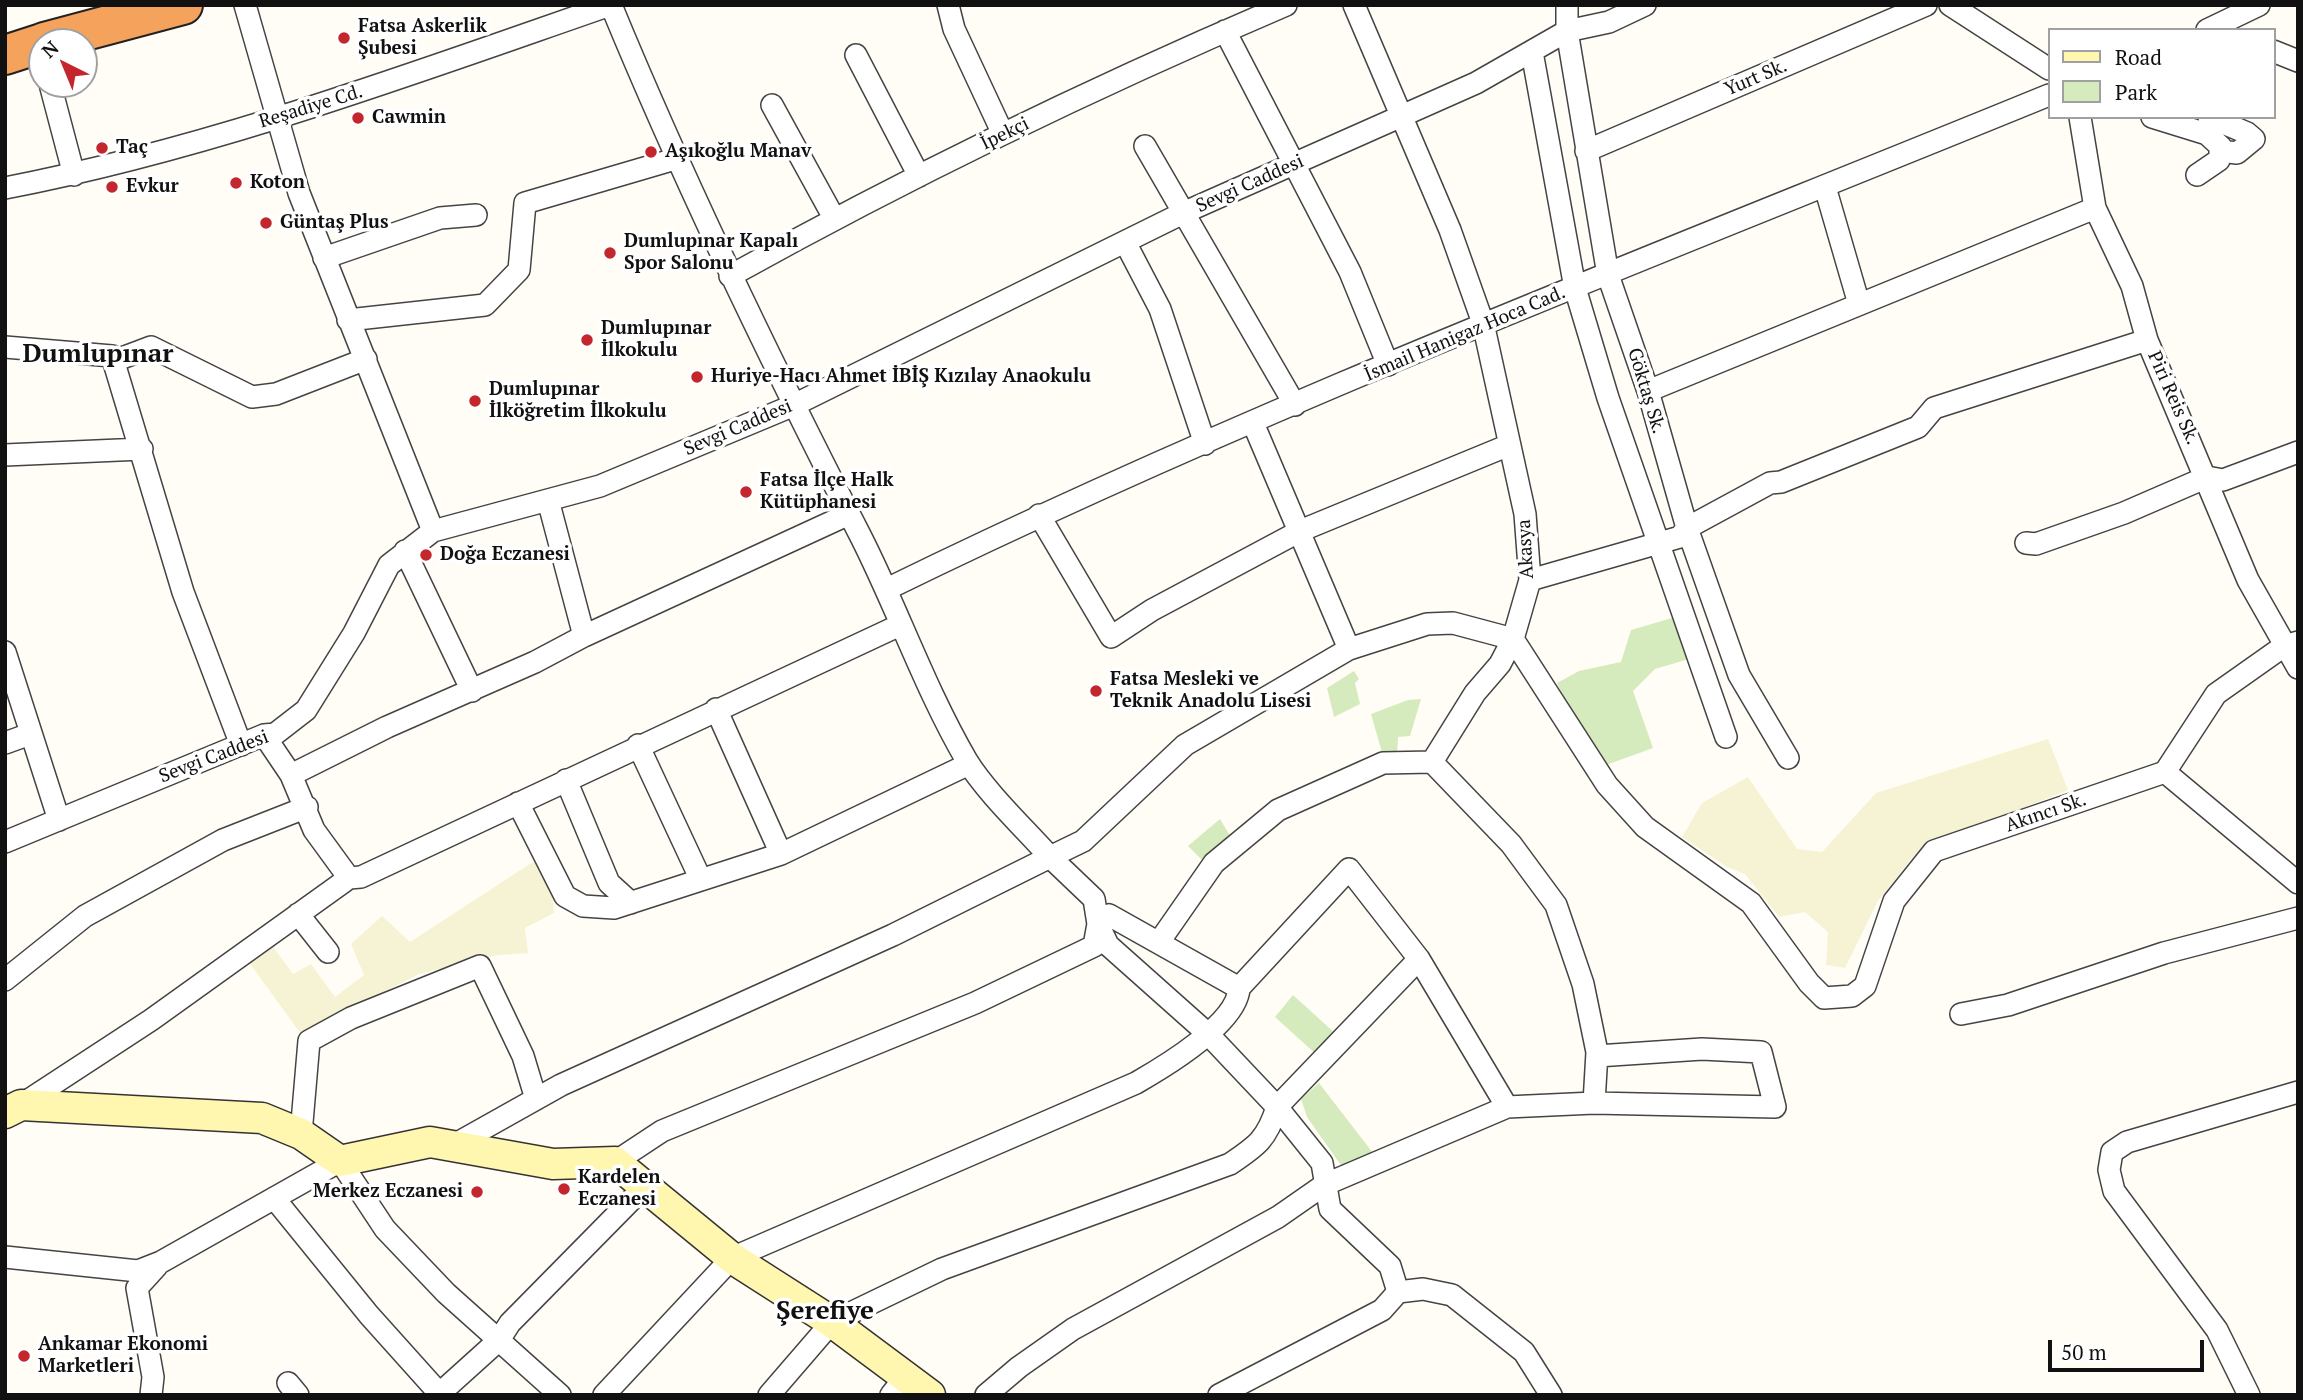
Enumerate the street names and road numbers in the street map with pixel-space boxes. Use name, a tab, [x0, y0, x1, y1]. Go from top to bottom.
street label: Yurt Sk.	[1721, 55, 1791, 101]
street label: Reşadiye Cd.	[256, 80, 366, 134]
street label: İpekçi	[977, 113, 1033, 155]
street label: Sevgi Caddesi	[1193, 150, 1307, 218]
street label: İsmail Hanigaz Hoca Cad.	[1361, 281, 1569, 387]
street label: Göktaş Sk.	[1622, 345, 1670, 437]
street label: Piri Reis Sk.	[2142, 348, 2204, 448]
street label: Sevgi Caddesi	[680, 395, 796, 461]
street label: Akasya	[1513, 519, 1539, 579]
street label: Sevgi Caddesi	[156, 726, 272, 788]
street label: Akıncı Sk.	[2002, 789, 2090, 837]

